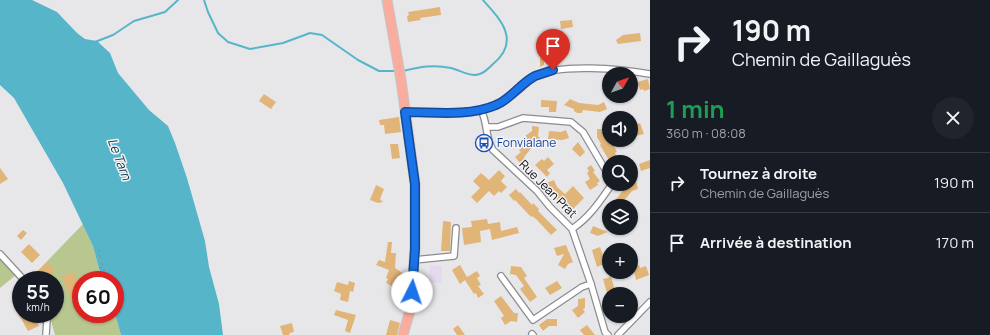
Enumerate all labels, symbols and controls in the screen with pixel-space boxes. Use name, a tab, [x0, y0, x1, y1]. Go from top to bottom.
text: 190 m	[732, 11, 811, 49]
icon: right	[666, 16, 718, 68]
pin	[536, 29, 570, 70]
icon: arrive	[542, 35, 564, 57]
text: Chemin de Gaillaguès	[732, 47, 911, 71]
north arrow	[602, 67, 638, 103]
map controls	[602, 67, 638, 323]
text: 1 min	[666, 92, 725, 125]
button: close	[932, 97, 974, 139]
button: sound	[602, 111, 638, 147]
text: 360 m · 08:08	[666, 124, 746, 142]
bus stop icon: Fonvialane	[474, 133, 494, 153]
place label: Fonvialane	[497, 134, 556, 151]
water label: Le Tarn	[104, 136, 137, 184]
button: search	[602, 155, 638, 191]
street label: Rue Jean Prat	[516, 156, 581, 222]
text: Tournez à droite	[700, 163, 817, 184]
icon: right	[666, 172, 688, 194]
text: 190 m	[934, 172, 974, 193]
text: Chemin de Gaillaguès	[700, 184, 829, 202]
button: layers	[602, 199, 638, 235]
icon: arrive	[666, 232, 688, 254]
text: Arrivée à destination	[700, 232, 852, 253]
text: 170 m	[936, 232, 974, 253]
button: +	[602, 243, 638, 279]
speed limit sign: 60	[72, 271, 124, 323]
position arrow	[391, 271, 433, 313]
text: 55	[26, 278, 50, 305]
button: −	[602, 287, 638, 323]
text: km/h	[26, 300, 50, 314]

